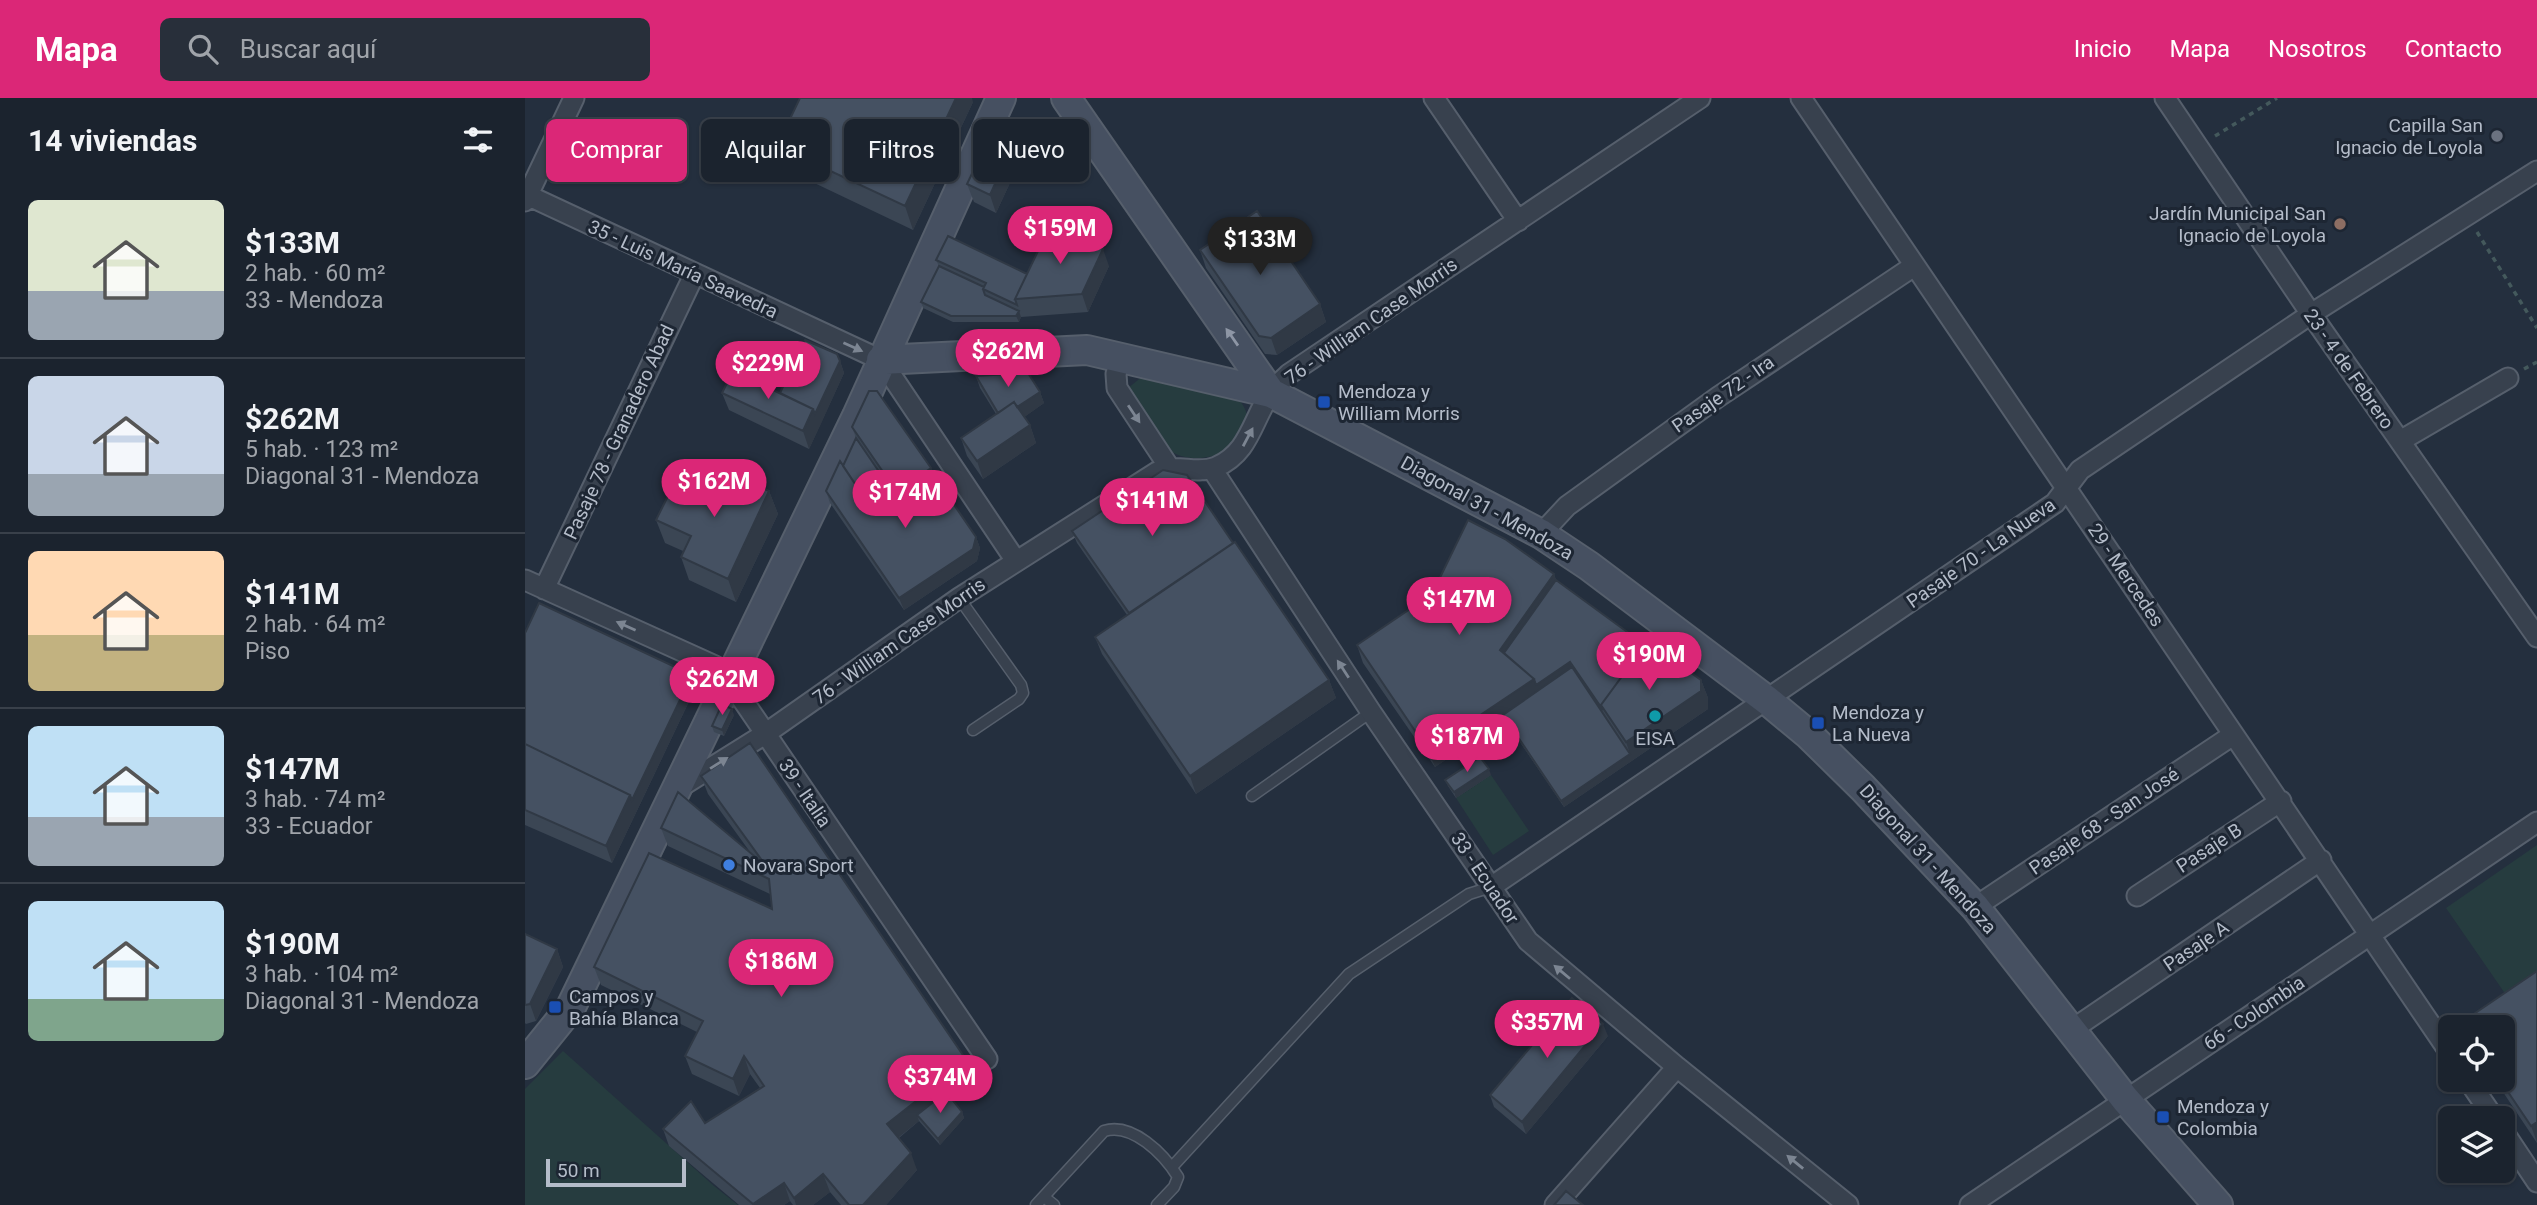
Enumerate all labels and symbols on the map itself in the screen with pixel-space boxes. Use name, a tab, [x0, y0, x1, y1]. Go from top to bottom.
place label: Capilla San Ignacio de Loyola	[2335, 114, 2483, 159]
marker: Capilla San Ignacio de Loyola	[2489, 128, 2505, 144]
place label: Jardín Municipal San Ignacio de Loyola	[2149, 202, 2326, 247]
pin: $159M	[1011, 206, 1109, 266]
street label: 35 - Luis María Saavedra	[584, 215, 782, 323]
marker: Jardín Municipal San Ignacio de Loyola	[2332, 216, 2348, 232]
pin: $133M	[1211, 218, 1309, 277]
street label: 76 - William Case Morris	[1280, 253, 1462, 389]
street label: 23 - 4 de Febrero	[2299, 304, 2399, 434]
street label: Pasaje 78 - Granadero Abad	[559, 321, 679, 543]
one-way arrow	[1225, 328, 1239, 346]
pin: $262M	[959, 330, 1057, 389]
one-way arrow	[843, 341, 863, 353]
pin: $229M	[719, 342, 817, 401]
street label: Pasaje 72 - Ira	[1668, 350, 1778, 438]
place label: Mendoza y William Morris	[1338, 380, 1460, 425]
marker: Mendoza y William Morris	[1316, 394, 1332, 410]
one-way arrow	[1127, 405, 1141, 423]
one-way arrow	[1242, 427, 1254, 447]
street label: Diagonal 31 - Mendoza	[1397, 451, 1577, 565]
pin: $162M	[665, 460, 763, 519]
pin: $174M	[856, 470, 954, 530]
pin: $141M	[1103, 478, 1201, 538]
street label: Pasaje 70 - La Nueva	[1902, 493, 2060, 613]
street label: 29 - Mercedes	[2083, 519, 2169, 631]
street label: 76 - William Case Morris	[808, 573, 990, 709]
pin: $147M	[1410, 578, 1508, 637]
one-way arrow	[615, 620, 636, 631]
pin: $190M	[1600, 632, 1698, 692]
pin: $262M	[673, 658, 771, 717]
one-way arrow	[1337, 659, 1350, 679]
place label: Mendoza y La Nueva	[1832, 701, 1924, 746]
marker: EISA	[1647, 708, 1663, 724]
pin: $187M	[1418, 714, 1516, 774]
marker: Mendoza y La Nueva	[1810, 715, 1826, 731]
place label: EISA	[1635, 727, 1675, 750]
street label: 39 - Italia	[774, 755, 836, 831]
one-way arrow	[710, 756, 729, 769]
street label: Pasaje 68 - San José	[2025, 762, 2183, 880]
street label: Diagonal 31 - Mendoza	[1855, 779, 2001, 939]
street label: Pasaje B	[2172, 818, 2246, 878]
street label: 33 - Ecuador	[1446, 828, 1524, 929]
place label: Novara Sport	[743, 854, 854, 877]
marker: Novara Sport	[721, 857, 737, 873]
street label: Pasaje A	[2159, 915, 2234, 976]
pin: $186M	[732, 940, 830, 999]
one-way arrow	[1553, 965, 1570, 980]
street label: 66 - Colombia	[2199, 971, 2309, 1055]
place label: Campos y Bahía Blanca	[569, 985, 679, 1030]
marker: Campos y Bahía Blanca	[547, 999, 563, 1015]
pin: $357M	[1498, 1000, 1596, 1060]
pin: $374M	[891, 1056, 989, 1115]
place label: Mendoza y Colombia	[2177, 1095, 2269, 1140]
marker: Mendoza y Colombia	[2155, 1109, 2171, 1125]
one-way arrow	[1786, 1155, 1804, 1170]
scale bar	[546, 1156, 686, 1188]

